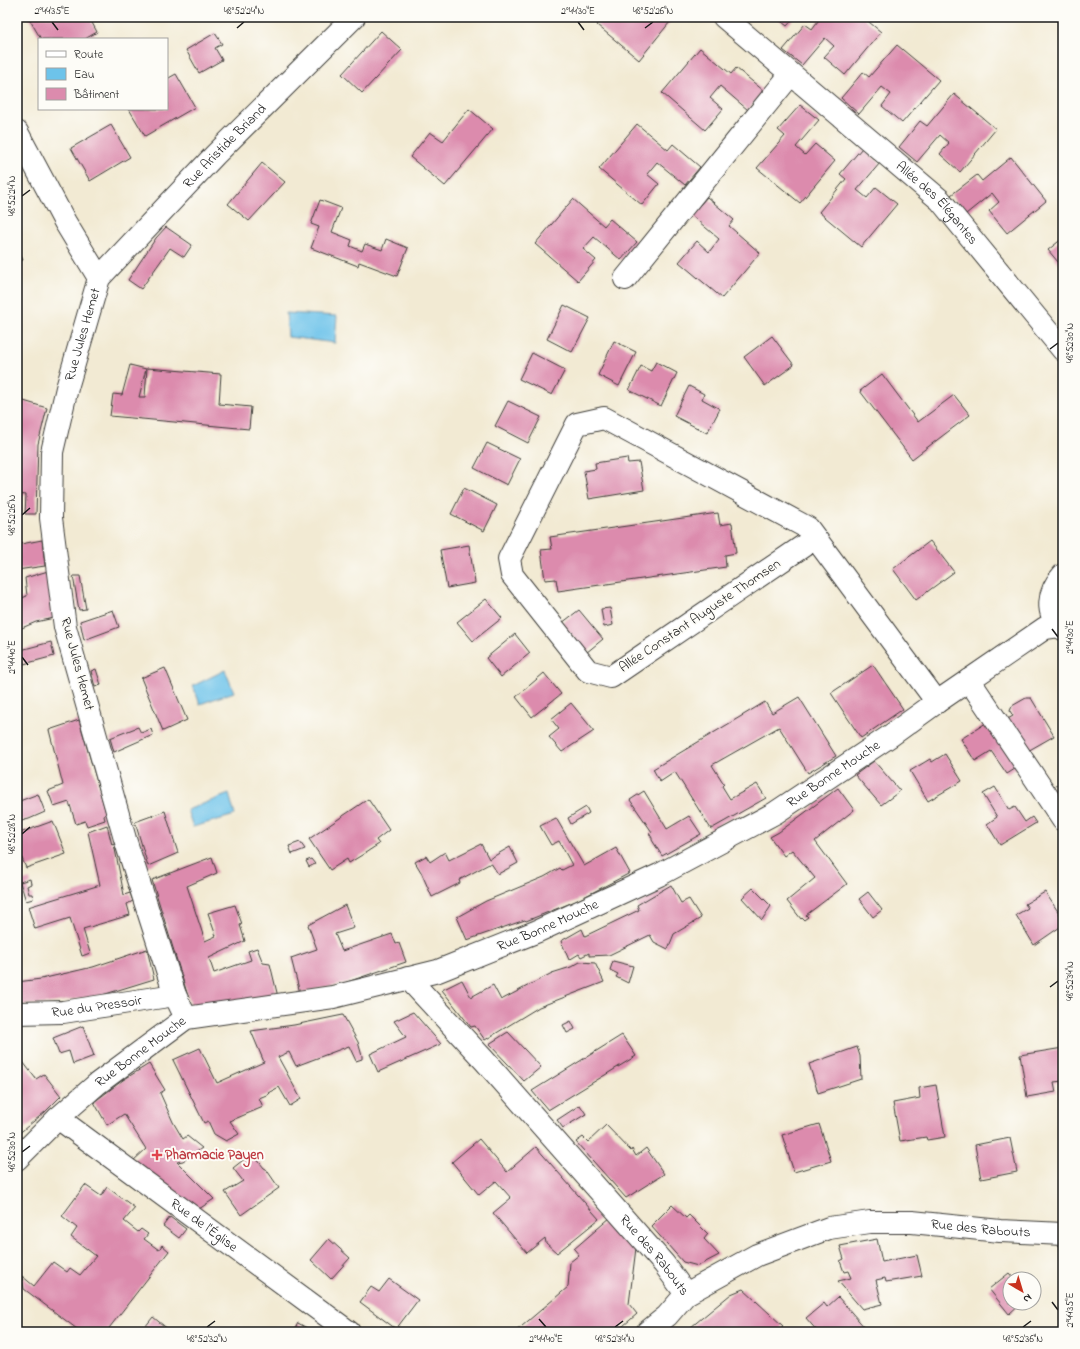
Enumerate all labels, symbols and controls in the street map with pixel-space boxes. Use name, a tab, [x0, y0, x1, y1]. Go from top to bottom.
text: 2°44'35"E	[34, 4, 70, 19]
text: 48°52'24"N	[224, 4, 264, 19]
text: 2°44'30"E	[561, 4, 595, 19]
text: 48°52'26"N	[633, 4, 674, 19]
legend	[38, 38, 168, 110]
text: Route	[74, 46, 104, 64]
text: Eau	[74, 66, 95, 84]
text: Bâtiment	[73, 86, 119, 104]
street label: Rue Aristide Briand	[178, 99, 271, 193]
street label: Allée des Élégantes	[891, 156, 983, 249]
text: 48°52'24"N	[5, 176, 20, 216]
street label: Rue Jules Hemet	[59, 285, 106, 383]
text: 48°52'30"N	[1063, 323, 1078, 363]
text: 48°52'26"N	[5, 494, 20, 535]
street label: Allée Constant Auguste Thomsen	[615, 554, 786, 679]
street label: Rue Jules Hemet	[54, 615, 100, 713]
text: 2°44'30"E	[1063, 620, 1078, 654]
text: 2°44'40"E	[5, 640, 20, 674]
street label: Rue Bonne Mouche	[782, 735, 885, 813]
text: 48°52'28"N	[5, 814, 20, 854]
street label: Rue Bonne Mouche	[494, 894, 602, 957]
text: 48°52'34"N	[1063, 961, 1078, 1001]
street label: Rue du Pressoir	[51, 990, 144, 1023]
street label: Rue Bonne Mouche	[91, 1010, 191, 1092]
text: 48°52'30"N	[5, 1132, 20, 1172]
place label: Pharmacie Payen	[165, 1145, 264, 1168]
marker: Pharmacie Payen	[152, 1150, 162, 1160]
street label: Rue de l'Église	[166, 1193, 243, 1258]
street label: Rue des Rabouts	[614, 1210, 694, 1300]
street label: Rue des Rabouts	[930, 1213, 1031, 1243]
north arrow	[1002, 1271, 1042, 1311]
text: N	[1020, 1289, 1035, 1307]
text: 2°44'35"E	[1063, 1292, 1078, 1328]
text: 48°52'32"N	[187, 1332, 227, 1347]
text: 2°44'40"E	[529, 1332, 563, 1347]
text: 48°52'34"N	[595, 1332, 635, 1347]
text: 48°52'36"N	[1003, 1332, 1043, 1347]

